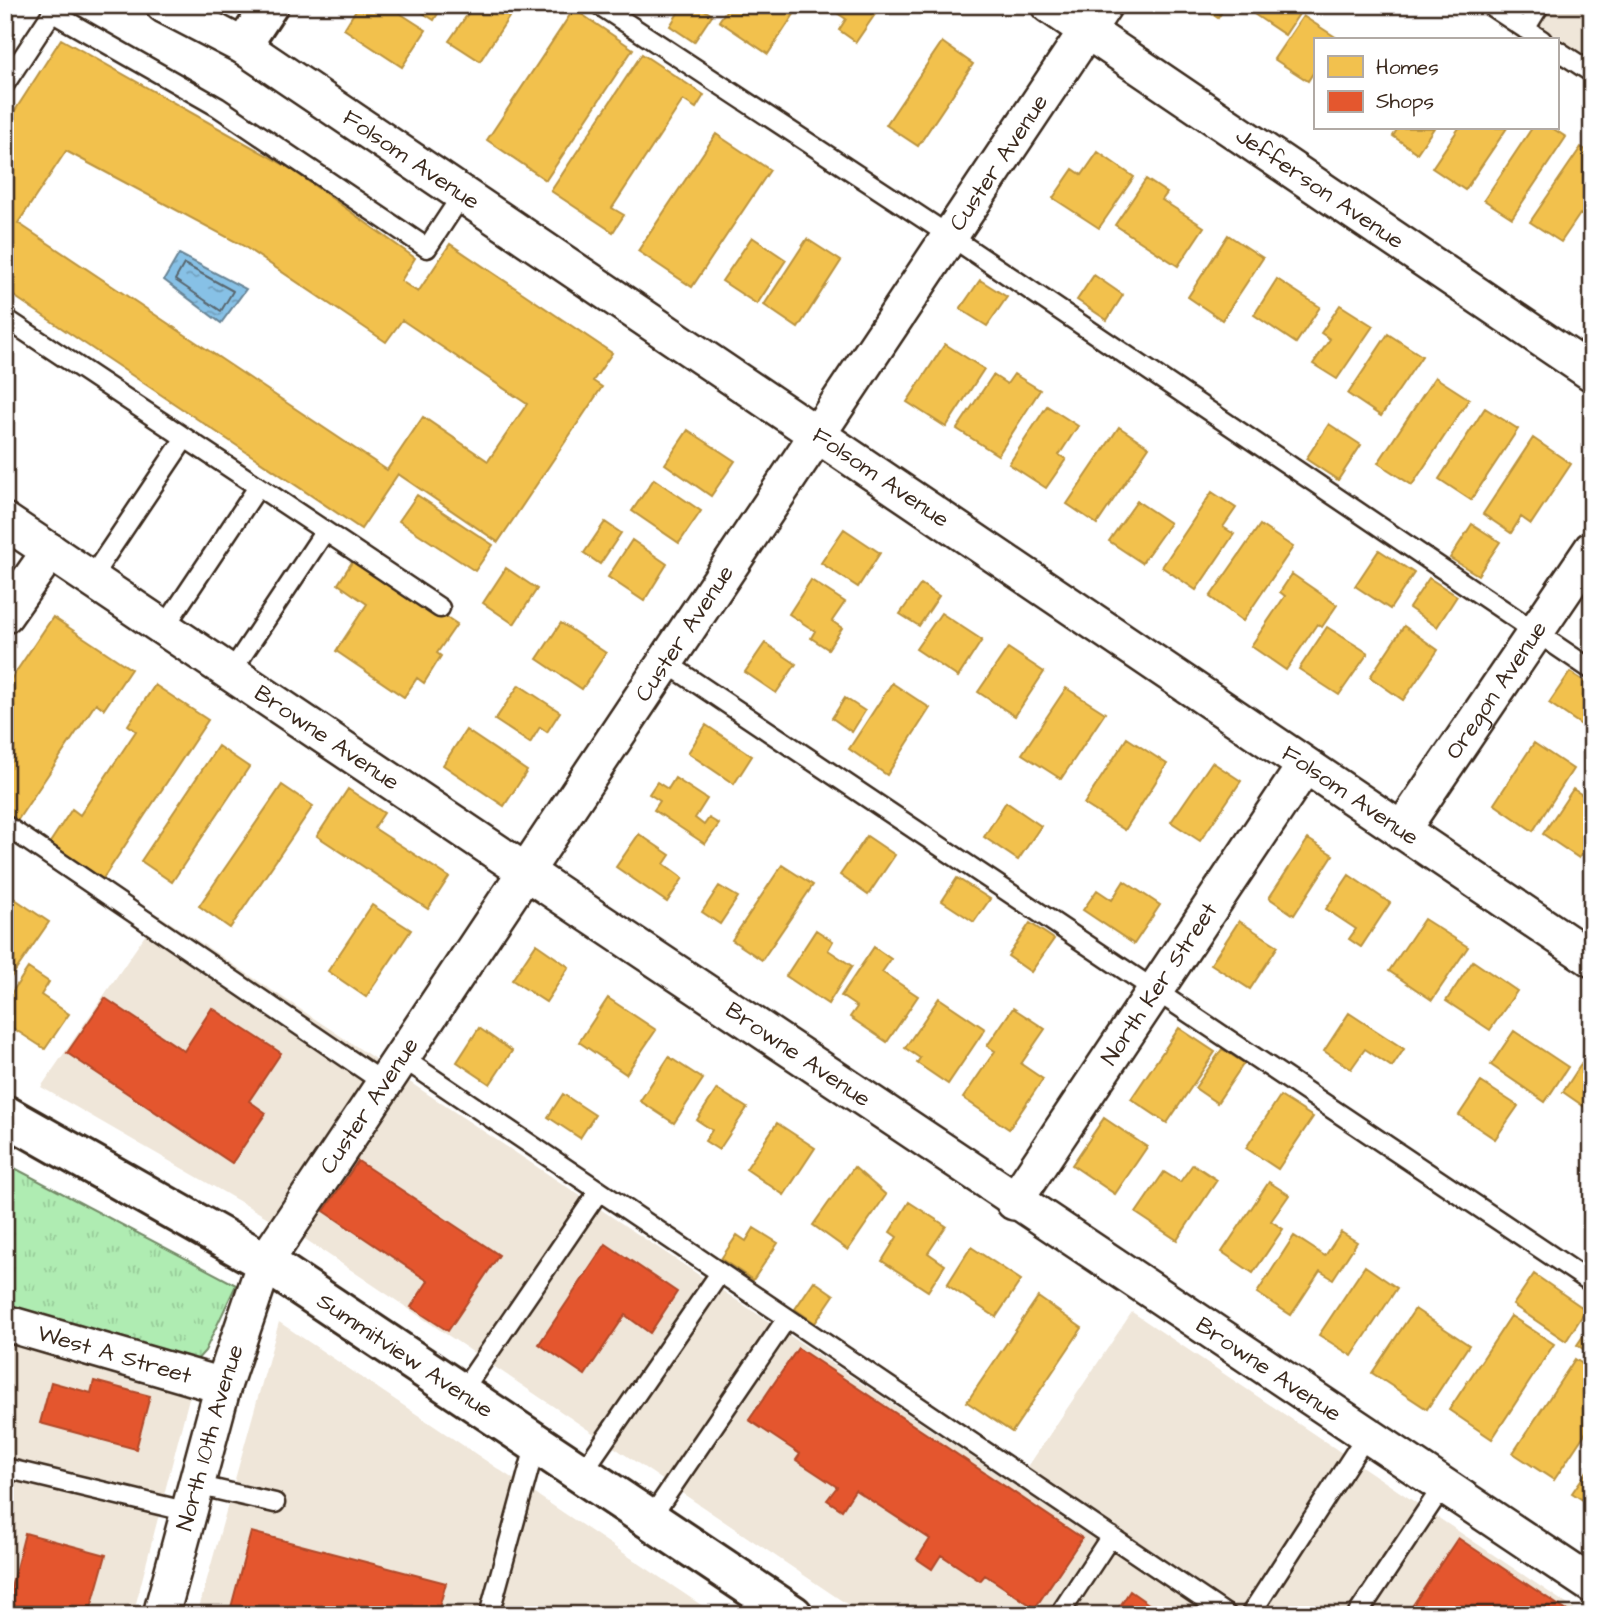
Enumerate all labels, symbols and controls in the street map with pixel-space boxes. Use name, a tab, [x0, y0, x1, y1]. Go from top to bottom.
legend	[1314, 38, 1558, 130]
text: Homes	[1376, 53, 1439, 82]
text: Shops	[1376, 87, 1434, 117]
street label: Custer Avenue	[942, 88, 1056, 237]
street label: Folsom Avenue	[336, 102, 486, 218]
street label: Jefferson Avenue	[1229, 120, 1410, 257]
street label: Folsom Avenue	[806, 420, 955, 535]
street label: Custer Avenue	[627, 559, 742, 708]
street label: Oregon Avenue	[1438, 615, 1555, 766]
street label: Browne Avenue	[248, 677, 406, 798]
street label: Folsom Avenue	[1275, 738, 1425, 853]
street label: North Ker Street	[1094, 896, 1226, 1072]
street label: Browne Avenue	[719, 994, 877, 1115]
street label: Custer Avenue	[312, 1031, 426, 1180]
street label: Summitview Avenue	[311, 1285, 499, 1426]
street label: Browne Avenue	[1190, 1309, 1347, 1430]
street label: West A Street	[34, 1317, 196, 1392]
street label: North 10th Avenue	[169, 1340, 252, 1534]

